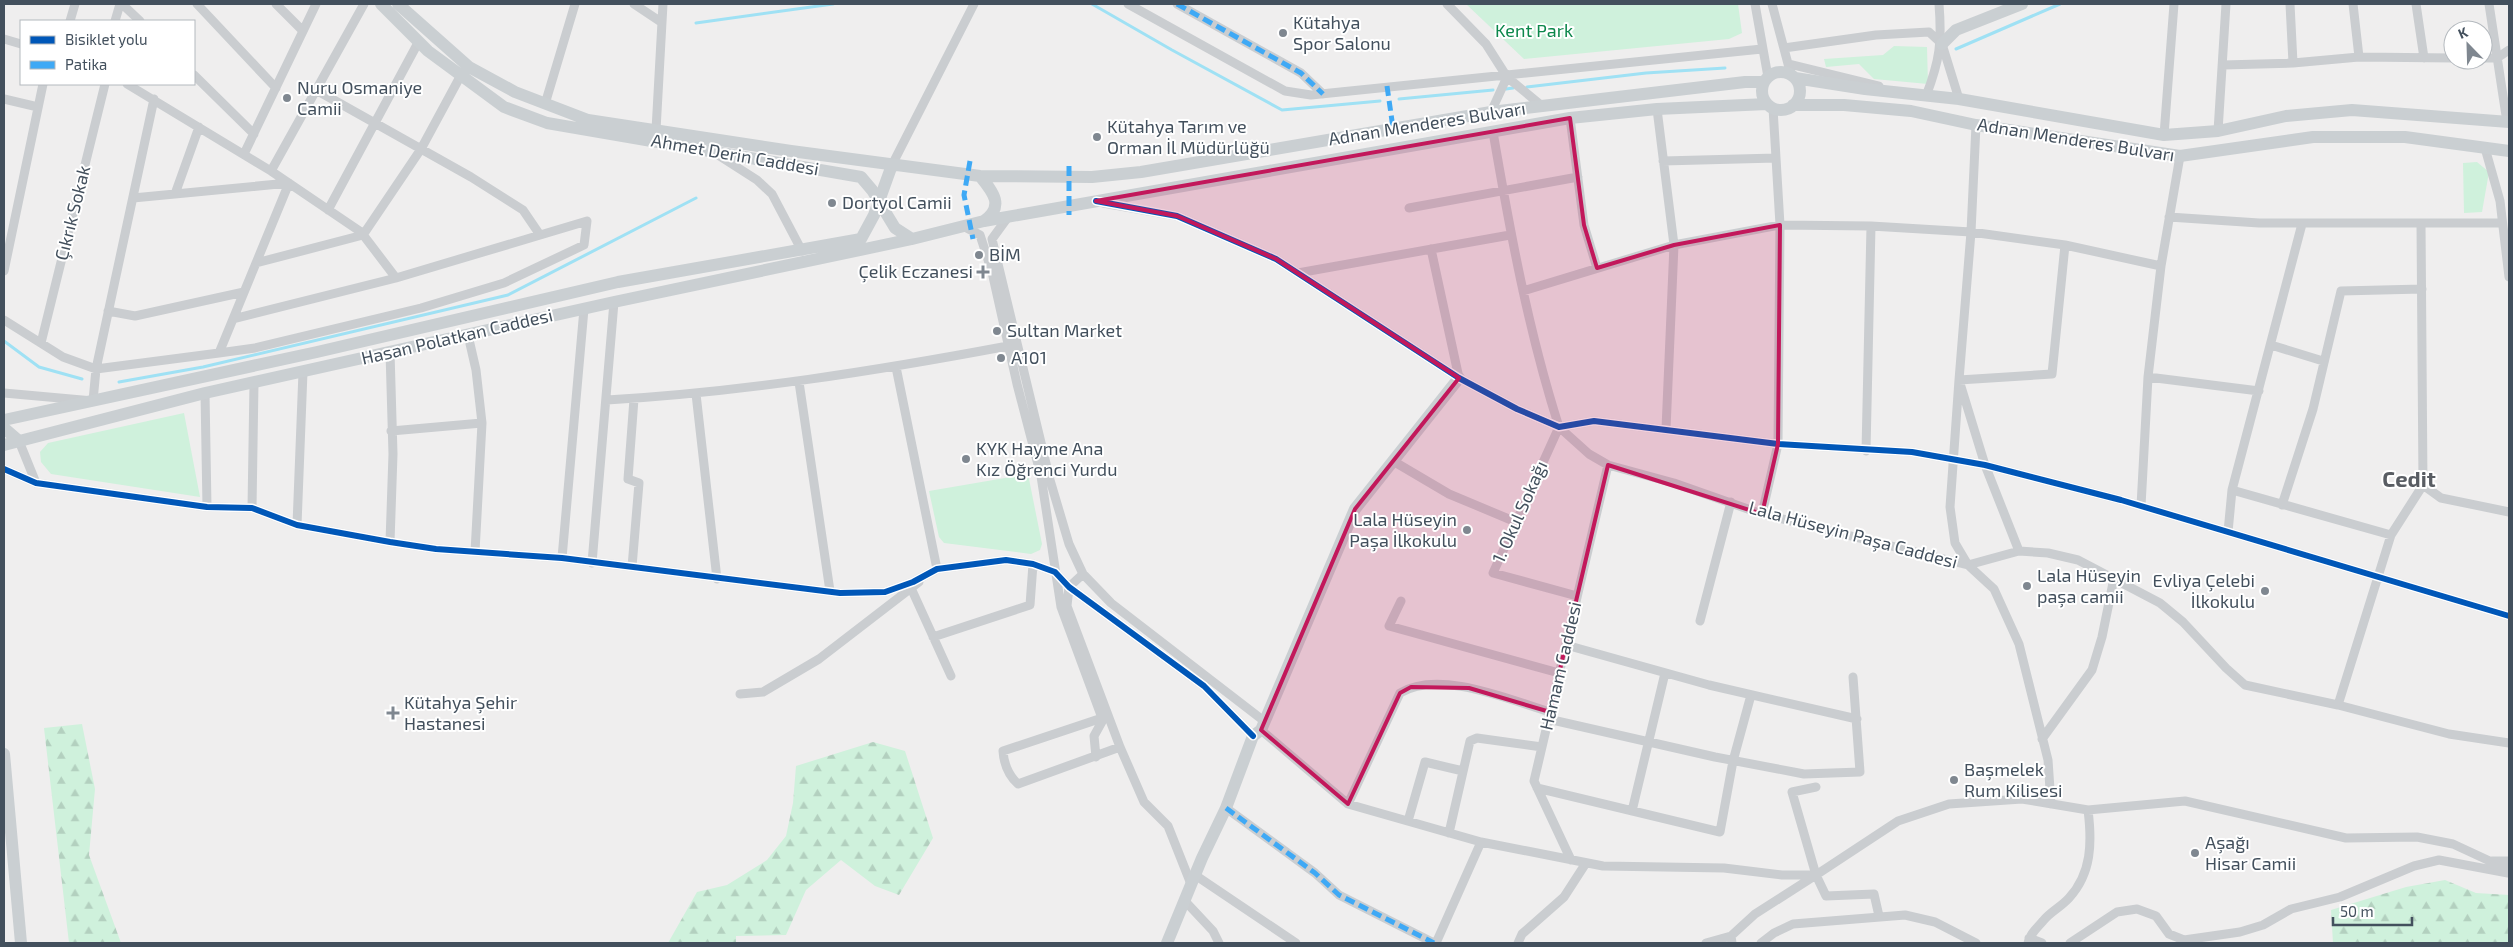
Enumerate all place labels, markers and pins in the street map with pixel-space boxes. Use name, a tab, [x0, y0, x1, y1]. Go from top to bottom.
place label: Kütahya Spor Salonu	[1293, 11, 1391, 54]
marker: Kütahya Spor Salonu	[1277, 27, 1289, 39]
place label: Nuru Osmaniye Camii	[297, 76, 422, 119]
marker: Nuru Osmaniye Camii	[281, 92, 293, 104]
place label: Kütahya Tarım ve Orman İl Müdürlüğü	[1107, 115, 1270, 158]
marker: Kütahya Tarım ve Orman İl Müdürlüğü	[1091, 131, 1103, 143]
place label: Dortyol Camii	[842, 191, 952, 213]
marker: Dortyol Camii	[826, 197, 838, 209]
place label: BİM	[989, 243, 1021, 265]
marker: BİM	[973, 249, 985, 261]
place label: Çelik Eczanesi	[859, 260, 973, 283]
marker: Çelik Eczanesi	[977, 266, 989, 278]
place label: Sultan Market	[1007, 319, 1122, 341]
marker: Sultan Market	[991, 325, 1003, 337]
place label: A101	[1011, 346, 1047, 368]
marker: A101	[995, 352, 1007, 364]
place label: KYK Hayme Ana Kız Öğrenci Yurdu	[976, 437, 1117, 480]
marker: KYK Hayme Ana Kız Öğrenci Yurdu	[960, 453, 972, 465]
place label: Lala Hüseyin Paşa İlkokulu	[1349, 508, 1457, 552]
marker: Lala Hüseyin Paşa İlkokulu	[1461, 524, 1473, 536]
place label: Lala Hüseyin paşa camii	[2037, 564, 2141, 608]
place label: Evliya Çelebi İlkokulu	[2153, 569, 2255, 612]
marker: Lala Hüseyin paşa camii	[2021, 580, 2033, 592]
marker: Evliya Çelebi İlkokulu	[2259, 585, 2271, 597]
place label: Kütahya Şehir Hastanesi	[404, 691, 517, 734]
marker: Kütahya Şehir Hastanesi	[386, 706, 400, 720]
place label: Başmelek Rum Kilisesi	[1964, 758, 2063, 801]
marker: Başmelek Rum Kilisesi	[1948, 774, 1960, 786]
place label: Aşağı Hisar Camii	[2205, 831, 2296, 874]
marker: Aşağı Hisar Camii	[2189, 847, 2201, 859]

